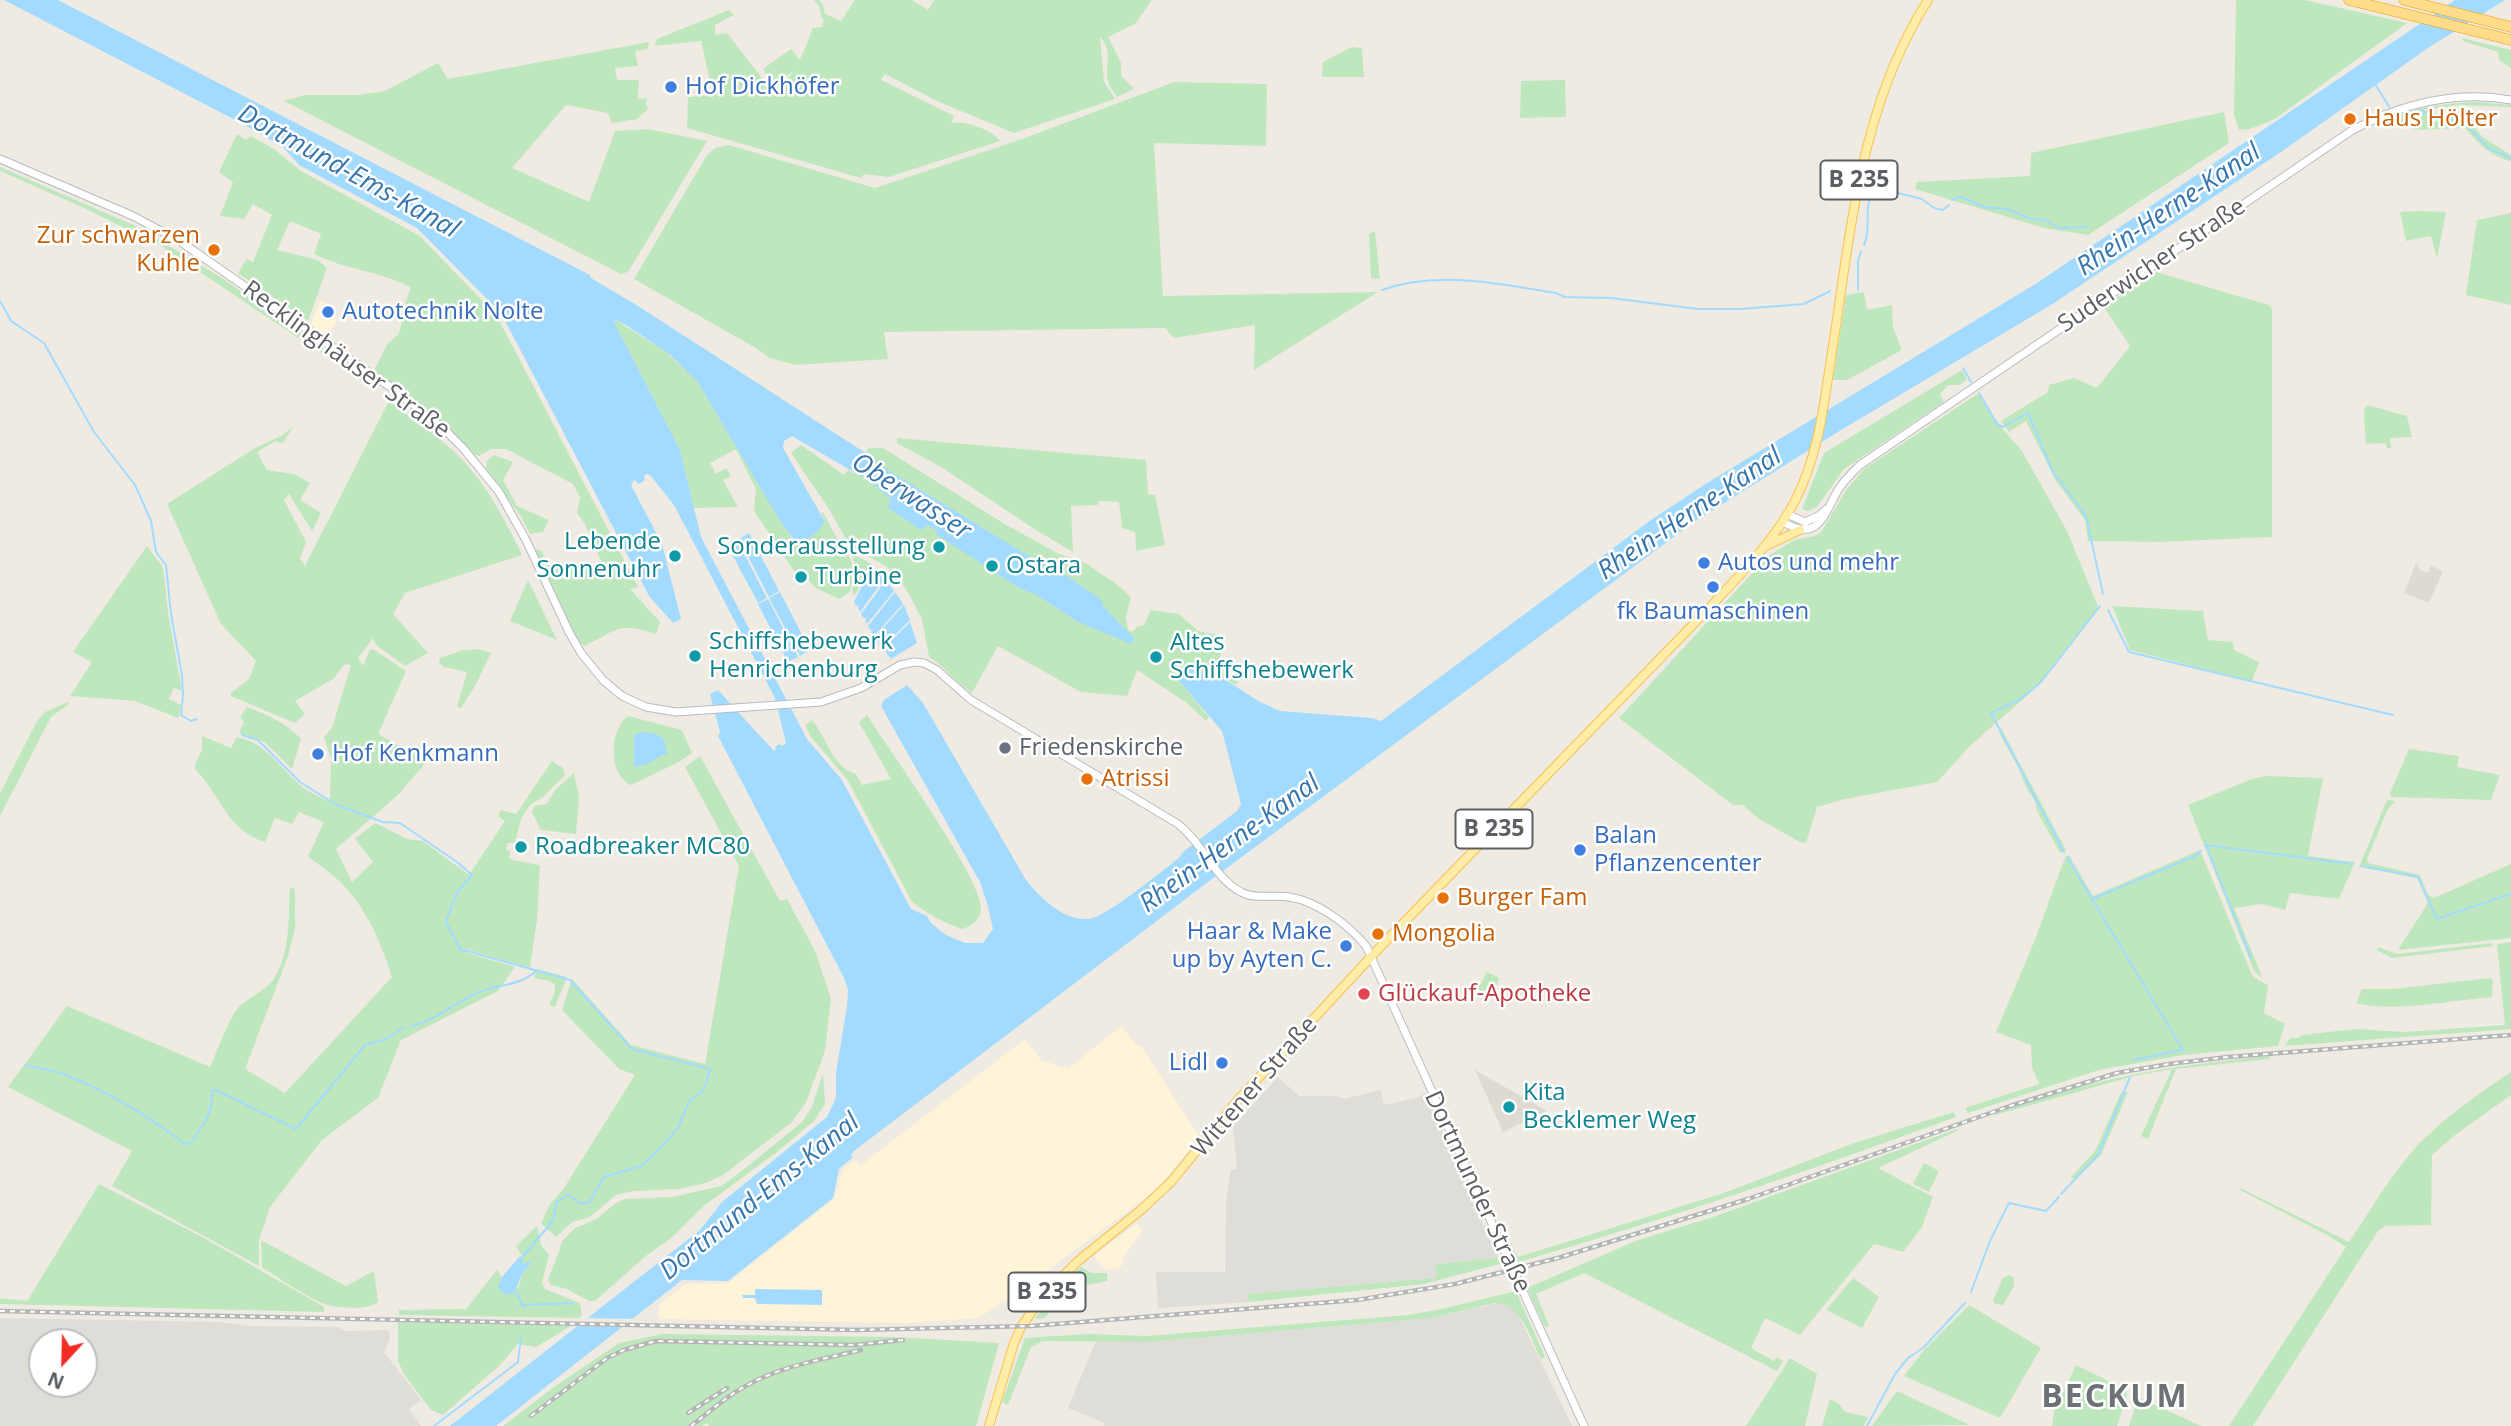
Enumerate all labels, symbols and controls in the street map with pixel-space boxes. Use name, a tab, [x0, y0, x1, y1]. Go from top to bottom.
place label: Hof Dickhöfer	[685, 73, 840, 101]
marker: Hof Dickhöfer	[663, 79, 679, 95]
water label: Dortmund-Ems-Kanal	[232, 98, 464, 246]
place label: Haus Hölter	[2364, 105, 2497, 133]
marker: Haus Hölter	[2342, 111, 2358, 127]
water label: Rhein-Herne-Kanal	[2071, 137, 2267, 283]
road number: B 235	[1820, 160, 1898, 200]
street label: Suderwicher Straße	[2053, 193, 2251, 339]
place label: Zur schwarzen Kuhle	[37, 222, 200, 278]
marker: Zur schwarzen Kuhle	[206, 242, 222, 258]
street label: Recklinghäuser Straße	[237, 275, 455, 445]
place label: Autotechnik Nolte	[342, 298, 543, 326]
marker: Autotechnik Nolte	[320, 304, 336, 320]
water label: Rhein-Herne-Kanal	[1592, 441, 1788, 587]
water label: Oberwasser	[846, 447, 976, 547]
place label: Lebende Sonnenuhr	[537, 528, 661, 584]
place label: Sonderausstellung	[717, 533, 925, 561]
marker: Sonderausstellung	[931, 539, 947, 555]
marker: Lebende Sonnenuhr	[667, 548, 683, 564]
place label: Autos und mehr	[1718, 549, 1899, 577]
place label: Ostara	[1006, 552, 1081, 580]
marker: Autos und mehr	[1696, 555, 1712, 571]
marker: Ostara	[984, 558, 1000, 574]
place label: Turbine	[815, 563, 902, 591]
marker: Turbine	[793, 569, 809, 585]
marker: fk Baumaschinen	[1705, 579, 1721, 595]
place label: fk Baumaschinen	[1617, 598, 1809, 626]
place label: Schiffshebewerk Henrichenburg	[709, 628, 893, 684]
place label: Altes Schiffshebewerk	[1170, 629, 1354, 685]
marker: Schiffshebewerk Henrichenburg	[687, 648, 703, 664]
marker: Altes Schiffshebewerk	[1148, 649, 1164, 665]
place label: Friedenskirche	[1019, 734, 1183, 762]
place label: Hof Kenkmann	[332, 740, 499, 768]
marker: Friedenskirche	[997, 740, 1013, 756]
marker: Hof Kenkmann	[310, 746, 326, 762]
place label: Atrissi	[1101, 765, 1170, 793]
water label: Rhein-Herne-Kanal	[1134, 768, 1326, 920]
marker: Atrissi	[1079, 771, 1095, 787]
road number: B 235	[1456, 810, 1532, 848]
place label: Balan Pflanzencenter	[1594, 822, 1762, 878]
place label: Roadbreaker MC80	[535, 833, 750, 861]
marker: Roadbreaker MC80	[513, 839, 529, 855]
marker: Balan Pflanzencenter	[1572, 842, 1588, 858]
place label: Burger Fam	[1457, 884, 1588, 912]
marker: Burger Fam	[1435, 890, 1451, 906]
place label: Haar & Make up by Ayten C.	[1172, 918, 1332, 974]
place label: Mongolia	[1392, 920, 1496, 948]
marker: Mongolia	[1370, 926, 1386, 942]
marker: Haar & Make up by Ayten C.	[1338, 938, 1354, 954]
place label: Glückauf-Apotheke	[1378, 980, 1591, 1008]
marker: Glückauf-Apotheke	[1356, 986, 1372, 1002]
street label: Wittener Straße	[1186, 1011, 1324, 1163]
place label: Lidl	[1169, 1049, 1208, 1077]
marker: Lidl	[1214, 1055, 1230, 1071]
place label: Kita Becklemer Weg	[1523, 1079, 1696, 1135]
street label: Dortmunder Straße	[1418, 1087, 1536, 1297]
marker: Kita Becklemer Weg	[1501, 1099, 1517, 1115]
water label: Dortmund-Ems-Kanal	[654, 1107, 866, 1287]
road number: B 235	[1009, 1273, 1086, 1312]
north arrow	[28, 1328, 98, 1398]
text: N	[44, 1366, 68, 1396]
district label: BECKUM	[2042, 1379, 2188, 1417]

